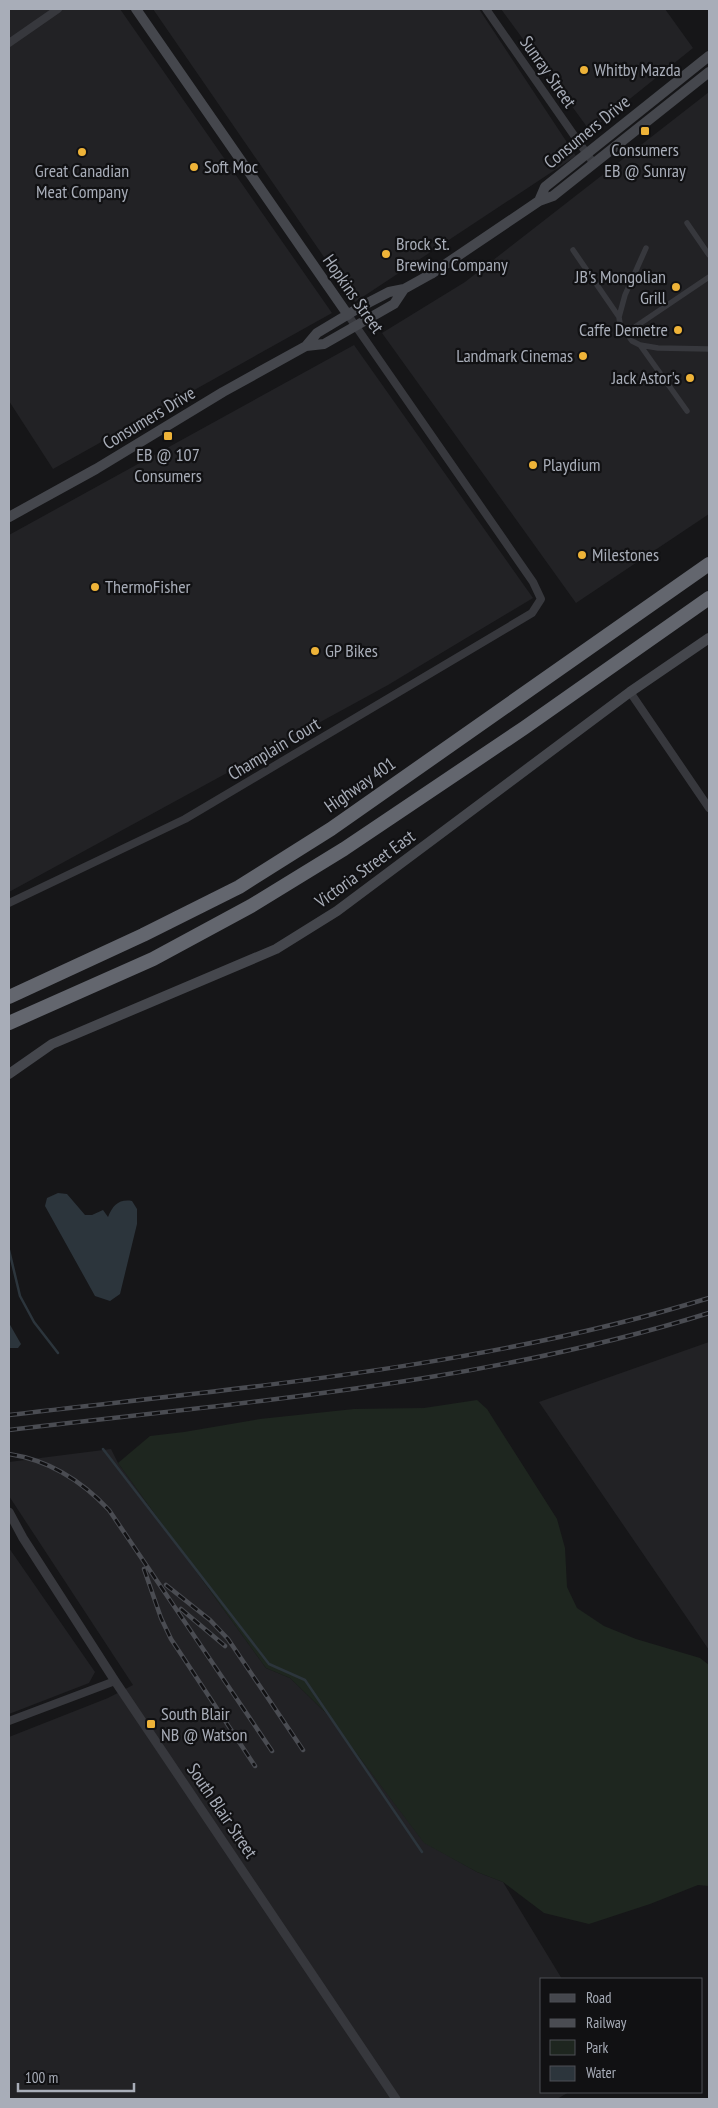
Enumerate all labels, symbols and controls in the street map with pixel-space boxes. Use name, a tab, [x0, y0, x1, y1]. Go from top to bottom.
street label: Sunray Street	[515, 31, 582, 112]
place label: Whitby Mazda	[594, 58, 681, 81]
marker: Whitby Mazda	[578, 64, 590, 76]
street label: Consumers Drive	[539, 90, 634, 173]
marker: Consumers EB @ Sunray	[639, 125, 651, 137]
place label: Consumers EB @ Sunray	[604, 138, 686, 182]
marker: Great Canadian Meat Company	[76, 146, 88, 158]
place label: Soft Moc	[204, 155, 259, 178]
place label: Great Canadian Meat Company	[35, 159, 129, 203]
marker: Soft Moc	[188, 161, 200, 173]
place label: Brock St. Brewing Company	[396, 232, 508, 276]
marker: Brock St. Brewing Company	[380, 248, 392, 260]
street label: Hopkins Street	[318, 250, 389, 338]
place label: JB's Mongolian Grill	[574, 265, 667, 309]
marker: JB's Mongolian Grill	[670, 281, 682, 293]
place label: Caffe Demetre	[579, 318, 668, 341]
marker: Caffe Demetre	[672, 324, 684, 336]
place label: Landmark Cinemas	[456, 344, 573, 367]
marker: Landmark Cinemas	[577, 350, 589, 362]
place label: Jack Astor's	[611, 366, 680, 389]
marker: Jack Astor's	[684, 372, 696, 384]
street label: Consumers Drive	[98, 381, 199, 454]
marker: EB @ 107 Consumers	[162, 430, 174, 442]
place label: EB @ 107 Consumers	[134, 443, 202, 487]
place label: Playdium	[543, 453, 601, 476]
marker: Playdium	[527, 459, 539, 471]
place label: Milestones	[592, 543, 659, 566]
marker: Milestones	[576, 549, 588, 561]
place label: ThermoFisher	[105, 575, 191, 598]
marker: ThermoFisher	[89, 581, 101, 593]
place label: GP Bikes	[325, 639, 378, 662]
marker: GP Bikes	[309, 645, 321, 657]
street label: Champlain Court	[223, 712, 324, 785]
street label: Highway 401	[320, 752, 400, 817]
street label: Victoria Street East	[309, 825, 419, 913]
place label: South Blair NB @ Watson	[161, 1702, 247, 1746]
marker: South Blair NB @ Watson	[145, 1718, 157, 1730]
street label: South Blair Street	[182, 1759, 263, 1863]
legend	[540, 1978, 703, 2093]
text: Road	[586, 1988, 612, 2007]
text: Railway	[586, 2013, 627, 2032]
text: Park	[586, 2038, 608, 2057]
scale bar	[18, 2060, 134, 2092]
text: Water	[586, 2063, 617, 2082]
text: 100 m	[25, 2068, 58, 2087]

